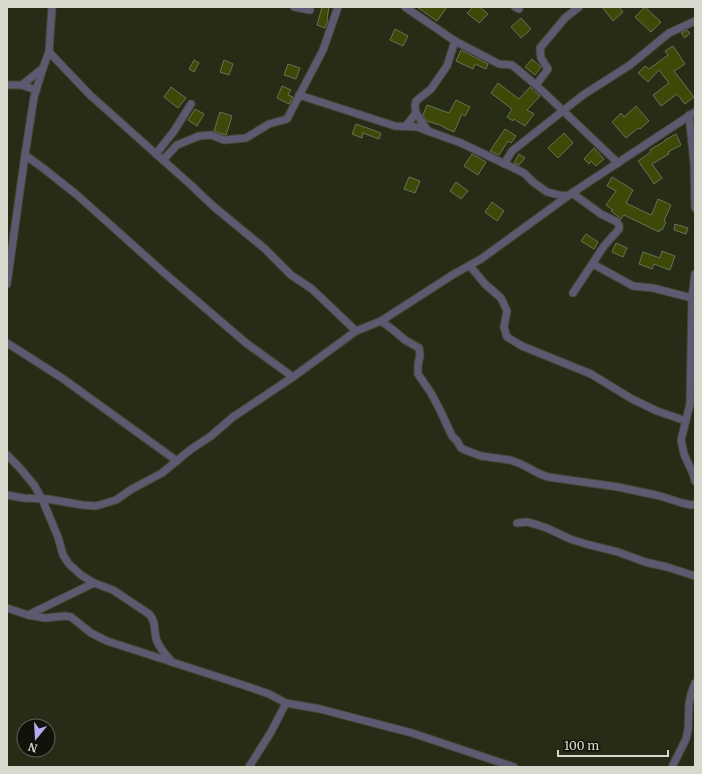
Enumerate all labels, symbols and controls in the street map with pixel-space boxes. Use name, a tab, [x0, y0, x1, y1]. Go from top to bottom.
north arrow	[16, 718, 56, 758]
scale bar	[558, 732, 668, 758]
text: 100 m	[564, 738, 599, 753]
text: N	[26, 739, 39, 756]

